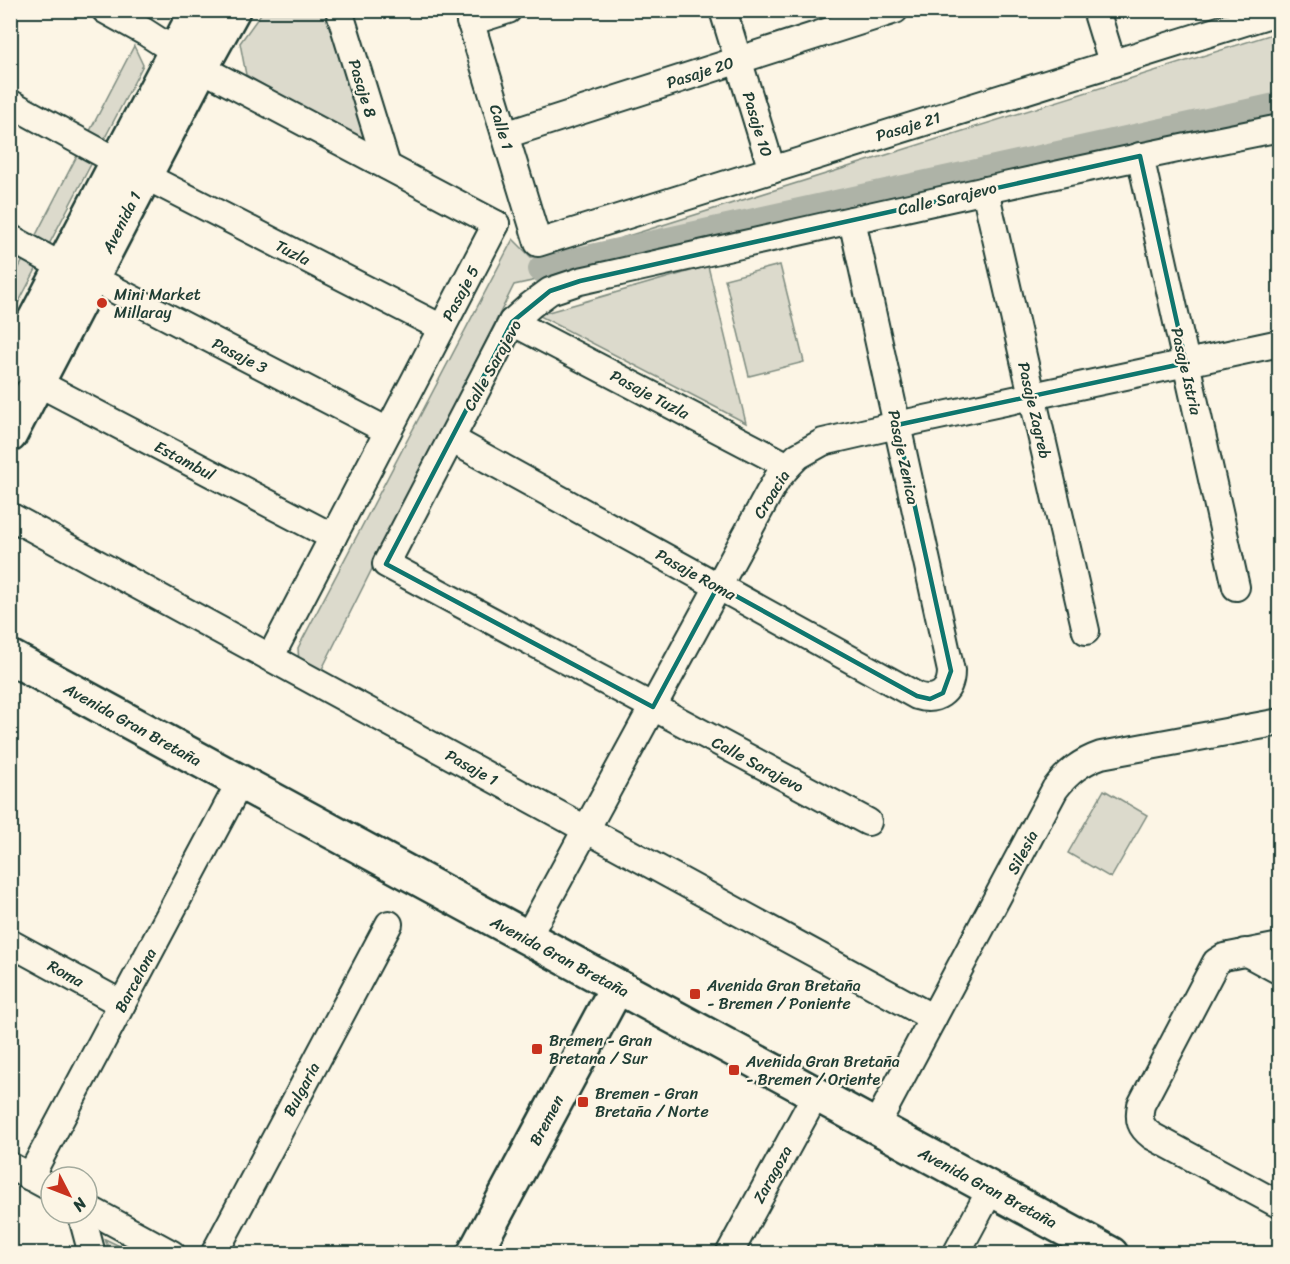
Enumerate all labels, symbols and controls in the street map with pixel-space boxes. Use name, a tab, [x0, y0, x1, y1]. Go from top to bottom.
street label: Pasaje 20	[663, 48, 738, 97]
street label: Pasaje 8	[340, 55, 385, 121]
street label: Pasaje 10	[734, 88, 781, 161]
street label: Calle 1	[481, 101, 522, 154]
street label: Pasaje 21	[872, 103, 944, 150]
street label: Calle Sarajevo	[895, 173, 1000, 224]
street label: Avenida 1	[93, 186, 150, 259]
street label: Tuzla	[270, 231, 316, 274]
street label: Pasaje 5	[434, 260, 487, 327]
place label: Mini Market Millaray	[114, 280, 201, 327]
marker: Mini Market Millaray	[95, 296, 109, 310]
street label: Calle Sarajevo	[455, 314, 530, 416]
street label: Pasaje Istria	[1162, 324, 1211, 419]
street label: Pasaje 3	[207, 329, 273, 382]
street label: Pasaje Zagreb	[1009, 359, 1060, 462]
street label: Pasaje Tuzla	[605, 361, 696, 428]
street label: Pasaje Zenica	[879, 407, 928, 507]
street label: Estambul	[149, 432, 221, 489]
street label: Croacia	[745, 464, 798, 524]
street label: Pasaje Roma	[650, 540, 742, 609]
street label: Avenida Gran Bretaña	[58, 674, 207, 774]
street label: Calle Sarajevo	[706, 728, 809, 801]
street label: Pasaje 1	[440, 741, 504, 794]
street label: Silesia	[999, 825, 1046, 880]
street label: Avenida Gran Bretaña	[484, 907, 635, 1005]
street label: Barcelona	[106, 943, 165, 1018]
street label: Roma	[42, 952, 90, 996]
place label: Avenida Gran Bretaña - Bremen / Poniente	[706, 971, 861, 1018]
marker: Avenida Gran Bretaña - Bremen / Poniente	[688, 987, 702, 1001]
place label: Bremen - Gran Bretana / Sur	[549, 1026, 652, 1073]
marker: Bremen - Gran Bretana / Sur	[530, 1042, 544, 1056]
place label: Avenida Gran Bretaña - Bremen / Oriente	[745, 1047, 900, 1094]
street label: Bulgaria	[275, 1057, 328, 1122]
marker: Avenida Gran Bretaña - Bremen / Oriente	[727, 1063, 741, 1077]
place label: Bremen - Gran Bretaña / Norte	[595, 1079, 709, 1126]
street label: Bremen	[521, 1089, 572, 1151]
marker: Bremen - Gran Bretaña / Norte	[576, 1095, 590, 1109]
street label: Avenida Gran Bretaña	[912, 1138, 1063, 1236]
street label: Zaragoza	[744, 1140, 800, 1209]
north arrow	[39, 1165, 99, 1225]
text: N	[65, 1190, 95, 1219]

